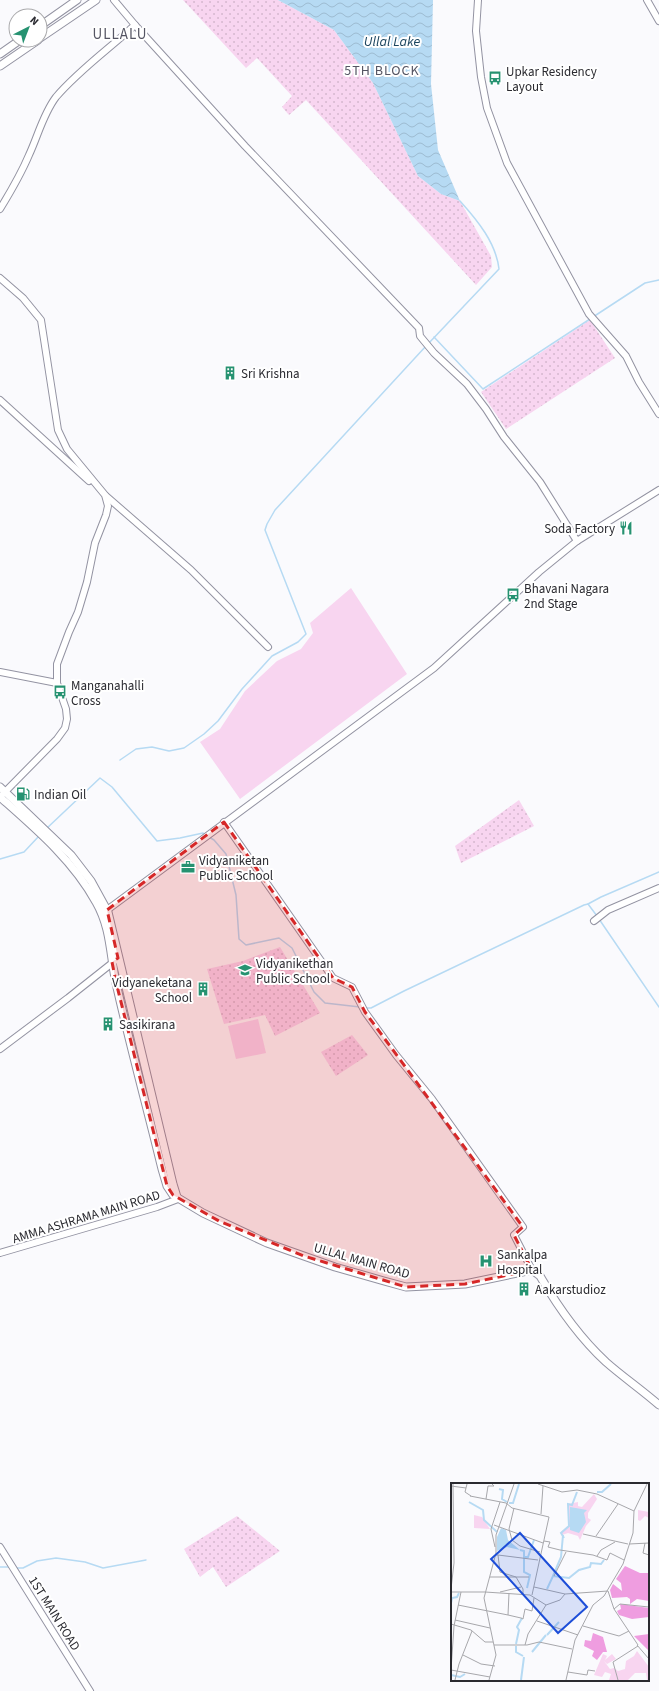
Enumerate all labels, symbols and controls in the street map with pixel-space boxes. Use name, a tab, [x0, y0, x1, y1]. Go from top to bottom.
north arrow	[8, 8, 48, 48]
text: N	[27, 13, 42, 29]
district label: ULLALU	[93, 24, 147, 45]
water label: Ullal Lake	[364, 32, 420, 52]
district label: 5TH BLOCK	[344, 61, 420, 81]
place label: Upkar Residency Layout	[506, 63, 597, 96]
bus stop icon: Upkar Residency Layout	[487, 70, 503, 86]
building icon: Sri Krishna	[222, 365, 238, 381]
place label: Sri Krishna	[241, 365, 300, 383]
place label: Soda Factory	[544, 520, 615, 538]
restaurant icon: Soda Factory	[618, 520, 634, 536]
place label: Bhavani Nagara 2nd Stage	[524, 580, 609, 613]
bus stop icon: Bhavani Nagara 2nd Stage	[505, 587, 521, 603]
place label: Manganahalli Cross	[71, 677, 144, 710]
bus stop icon: Manganahalli Cross	[52, 684, 68, 700]
fuel station icon: Indian Oil	[15, 786, 31, 802]
place label: Indian Oil	[34, 786, 86, 804]
place label: Vidyaniketan Public School	[199, 852, 273, 885]
office icon: Vidyaniketan Public School	[180, 859, 196, 875]
place label: Vidyanikethan Public School	[256, 955, 333, 988]
school or university icon: Vidyanikethan Public School	[237, 962, 253, 978]
place label: Vidyaneketana School	[112, 974, 192, 1007]
building icon: Vidyaneketana School	[195, 981, 211, 997]
building icon: Sasikirana	[100, 1016, 116, 1032]
place label: Sasikirana	[119, 1016, 175, 1034]
street label: AMMA ASHRAMA MAIN ROAD	[10, 1186, 162, 1248]
street label: ULLAL MAIN ROAD	[312, 1239, 412, 1283]
place label: Sankalpa Hospital	[497, 1246, 547, 1279]
hospital icon: Sankalpa Hospital	[478, 1253, 494, 1269]
building icon: Aakarstudioz	[516, 1281, 532, 1297]
place label: Aakarstudioz	[535, 1281, 606, 1299]
inset map	[451, 1483, 649, 1681]
street label: 1ST MAIN ROAD	[24, 1573, 84, 1654]

